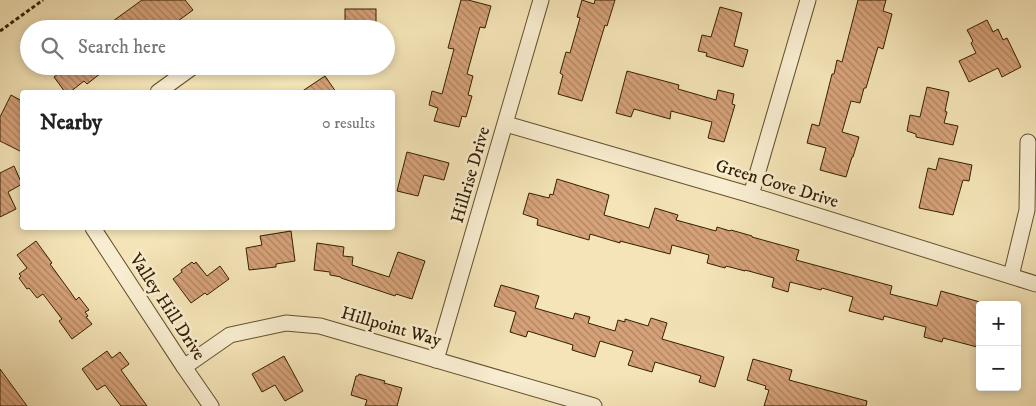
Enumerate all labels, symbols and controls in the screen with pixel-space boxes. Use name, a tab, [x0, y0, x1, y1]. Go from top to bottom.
search box	[20, 20, 395, 75]
icon: search	[38, 34, 66, 62]
text: Search here	[78, 36, 166, 59]
text: Nearby	[40, 110, 102, 136]
text: 0 results	[322, 113, 375, 133]
street label: Hillrise Drive	[447, 124, 495, 226]
street label: Green Cove Drive	[713, 155, 841, 213]
street label: Valley Hill Drive	[124, 249, 210, 365]
map controls	[976, 301, 1021, 391]
button: +	[976, 301, 1021, 346]
street label: Hillpoint Way	[338, 302, 444, 352]
button: −	[976, 346, 1021, 391]

